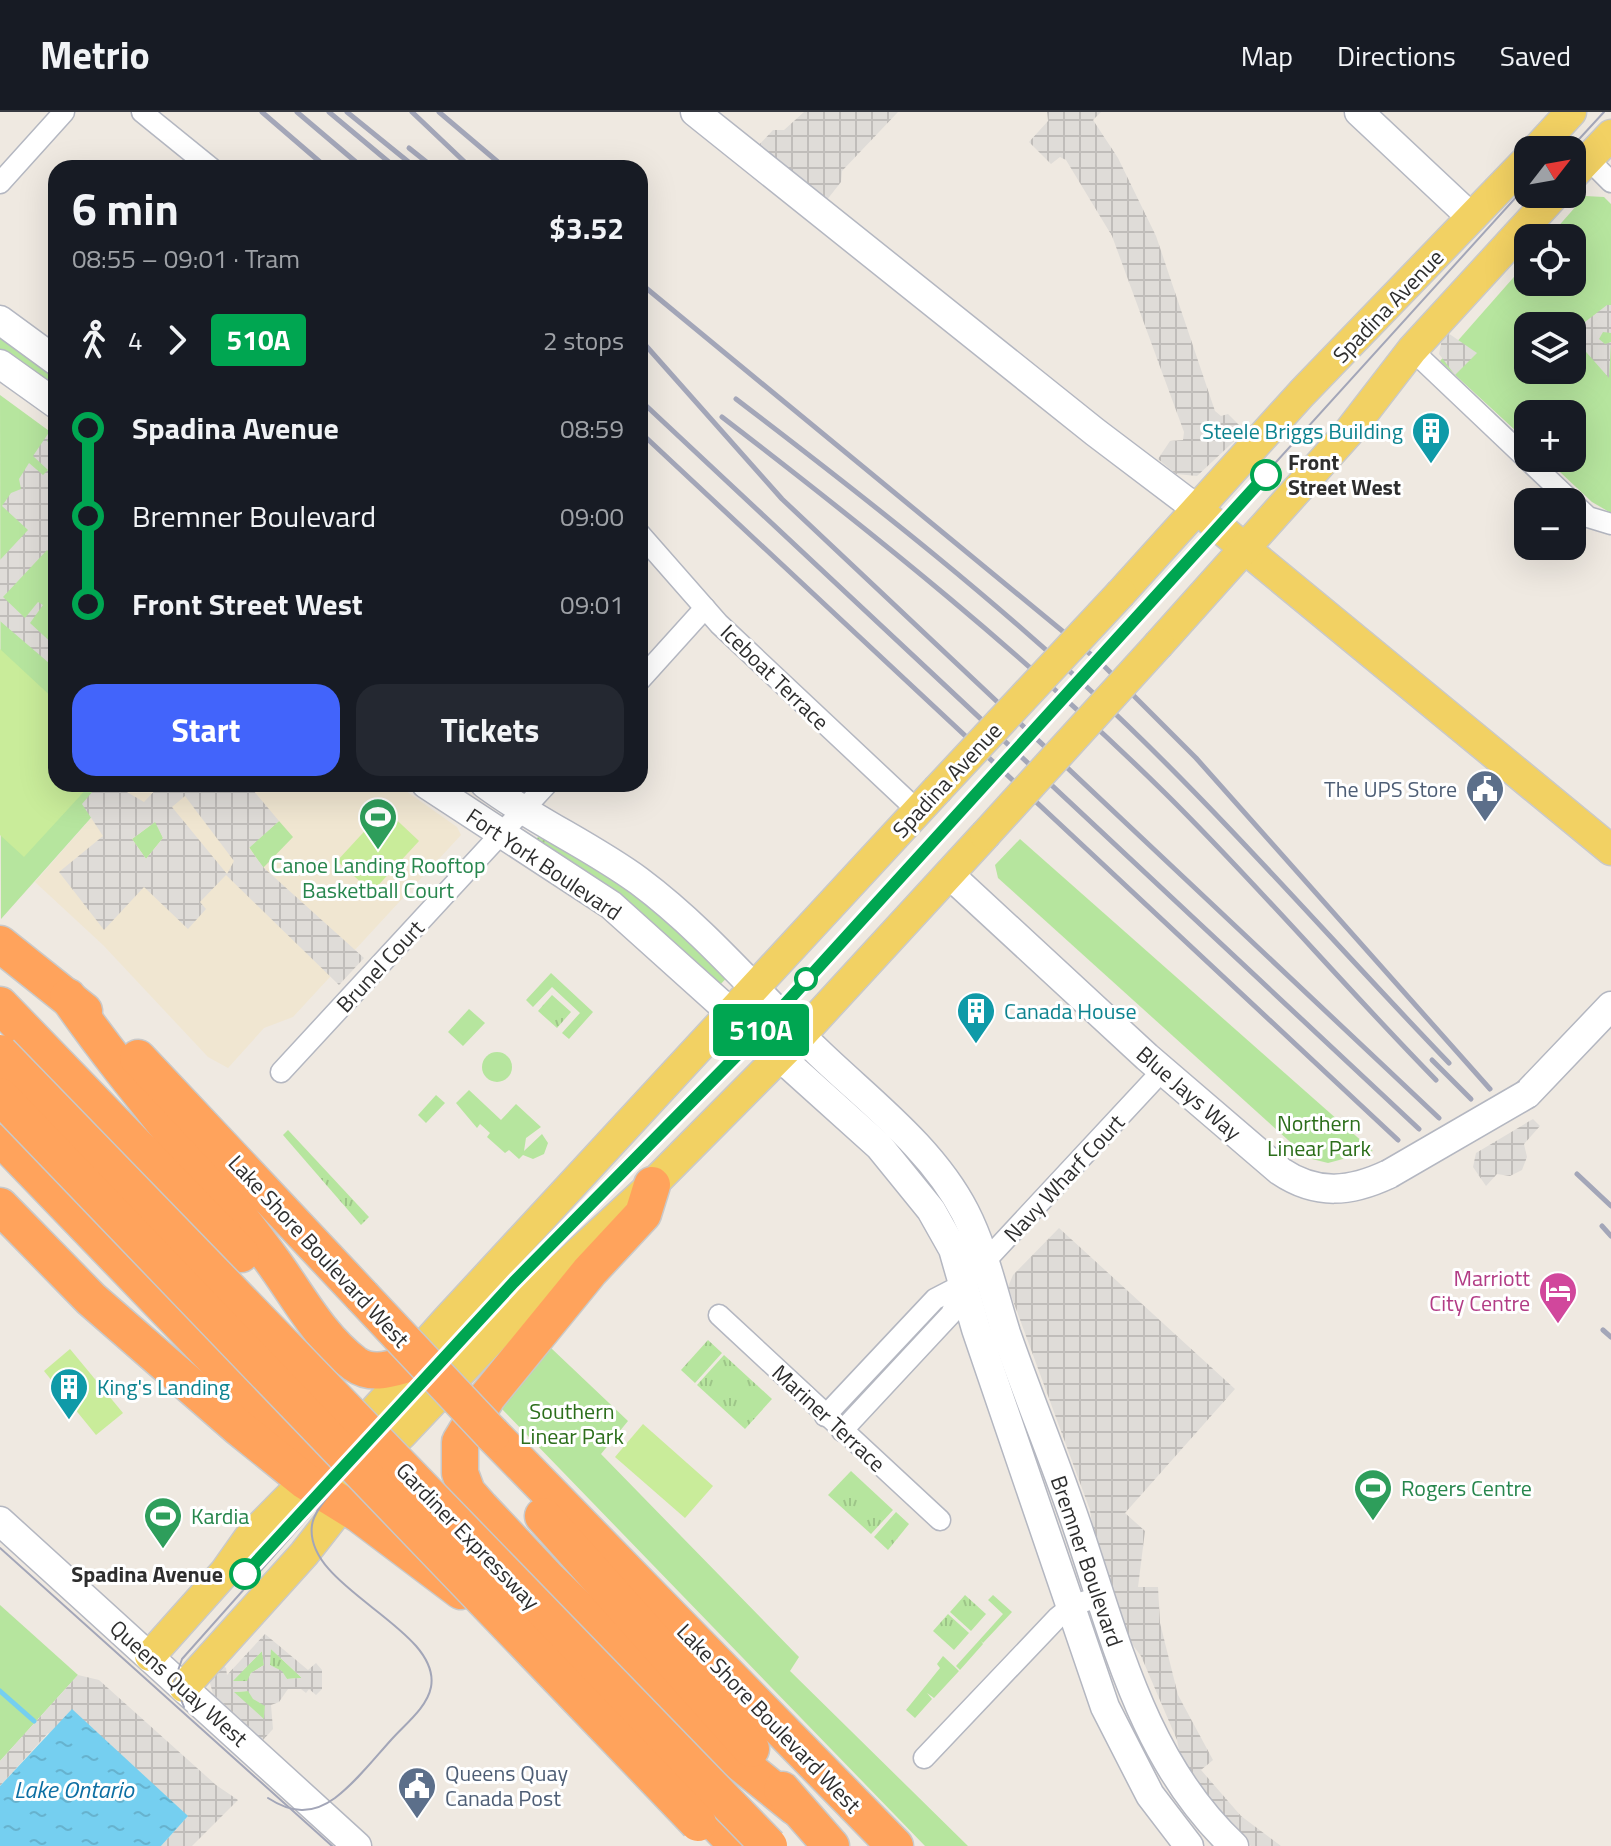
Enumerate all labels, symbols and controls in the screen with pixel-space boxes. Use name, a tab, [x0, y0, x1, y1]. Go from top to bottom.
text: Metrio	[40, 26, 150, 84]
text: Map	[1241, 34, 1293, 77]
text: Directions	[1337, 34, 1456, 77]
text: Saved	[1500, 34, 1571, 77]
north arrow	[1514, 136, 1586, 208]
map controls	[1514, 136, 1586, 560]
text: 6 min	[72, 175, 179, 242]
text: $3.52	[549, 205, 624, 251]
button: locate	[1514, 224, 1586, 296]
text: 08:55 – 09:01 · Tram	[72, 239, 300, 278]
street label: Spadina Avenue	[1325, 241, 1451, 371]
button: layers	[1514, 312, 1586, 384]
icon: walk	[72, 318, 116, 362]
icon: forward	[155, 318, 199, 362]
text: 510A	[227, 318, 290, 361]
text: 4	[128, 321, 143, 360]
text: 2 stops	[543, 321, 624, 360]
button: +	[1514, 400, 1586, 472]
text: Spadina Avenue	[132, 405, 339, 451]
text: 08:59	[560, 409, 624, 448]
building icon: Steele Briggs Building	[1410, 410, 1452, 465]
place label: Steele Briggs Building	[1202, 414, 1403, 448]
place label: Front Street West	[1288, 445, 1401, 504]
marker: Front Street West	[1251, 460, 1281, 490]
button: −	[1514, 488, 1586, 560]
text: Bremner Boulevard	[132, 493, 376, 539]
text: 09:00	[560, 497, 624, 536]
text: Front Street West	[132, 581, 363, 627]
text: 09:01	[560, 585, 624, 624]
street label: Iceboat Terrace	[713, 616, 837, 738]
button: Start	[72, 684, 340, 776]
button: Tickets	[356, 684, 624, 776]
street label: Spadina Avenue	[884, 714, 1010, 846]
public building icon: The UPS Store	[1464, 768, 1506, 823]
place label: The UPS Store	[1324, 772, 1457, 806]
sports icon: Canoe Landing Rooftop Basketball Court	[357, 796, 399, 851]
street label: Fort York Boulevard	[459, 799, 629, 929]
place label: Canoe Landing Rooftop Basketball Court	[271, 848, 485, 907]
street label: Brunel Court	[328, 912, 432, 1020]
unlabelled marker	[795, 968, 817, 990]
building icon: Canada House	[955, 990, 997, 1045]
place label: Canada House	[1004, 994, 1137, 1028]
line badge: 510A	[705, 1004, 817, 1056]
text: 510A	[729, 1008, 793, 1051]
street label: Blue Jays Way	[1129, 1038, 1249, 1149]
street label: Navy Wharf Court	[996, 1106, 1133, 1250]
park label: Northern Linear Park	[1267, 1106, 1371, 1165]
street label: Lake Shore Boulevard West	[220, 1147, 418, 1355]
place label: Marriott City Centre	[1429, 1261, 1530, 1320]
hotel icon: Marriott City Centre	[1537, 1270, 1579, 1325]
street label: Mariner Terrace	[764, 1356, 894, 1480]
building icon: King's Landing	[48, 1366, 90, 1421]
place label: King's Landing	[97, 1370, 230, 1404]
park label: Southern Linear Park	[520, 1394, 624, 1453]
street label: Gardiner Expressway	[388, 1454, 548, 1618]
sports icon: Rogers Centre	[1352, 1467, 1394, 1522]
street label: Bremner Boulevard	[1042, 1471, 1132, 1651]
place label: Rogers Centre	[1401, 1471, 1532, 1505]
sports icon: Kardia	[142, 1495, 184, 1550]
place label: Kardia	[191, 1499, 249, 1533]
place label: Spadina Avenue	[71, 1557, 223, 1591]
marker: Spadina Avenue	[230, 1559, 260, 1589]
street label: Queens Quay West	[102, 1611, 256, 1755]
street label: Lake Shore Boulevard West	[669, 1615, 869, 1821]
place label: Queens Quay Canada Post	[445, 1756, 568, 1815]
public building icon: Queens Quay Canada Post	[396, 1765, 438, 1820]
water label: Lake Ontario	[14, 1771, 135, 1807]

